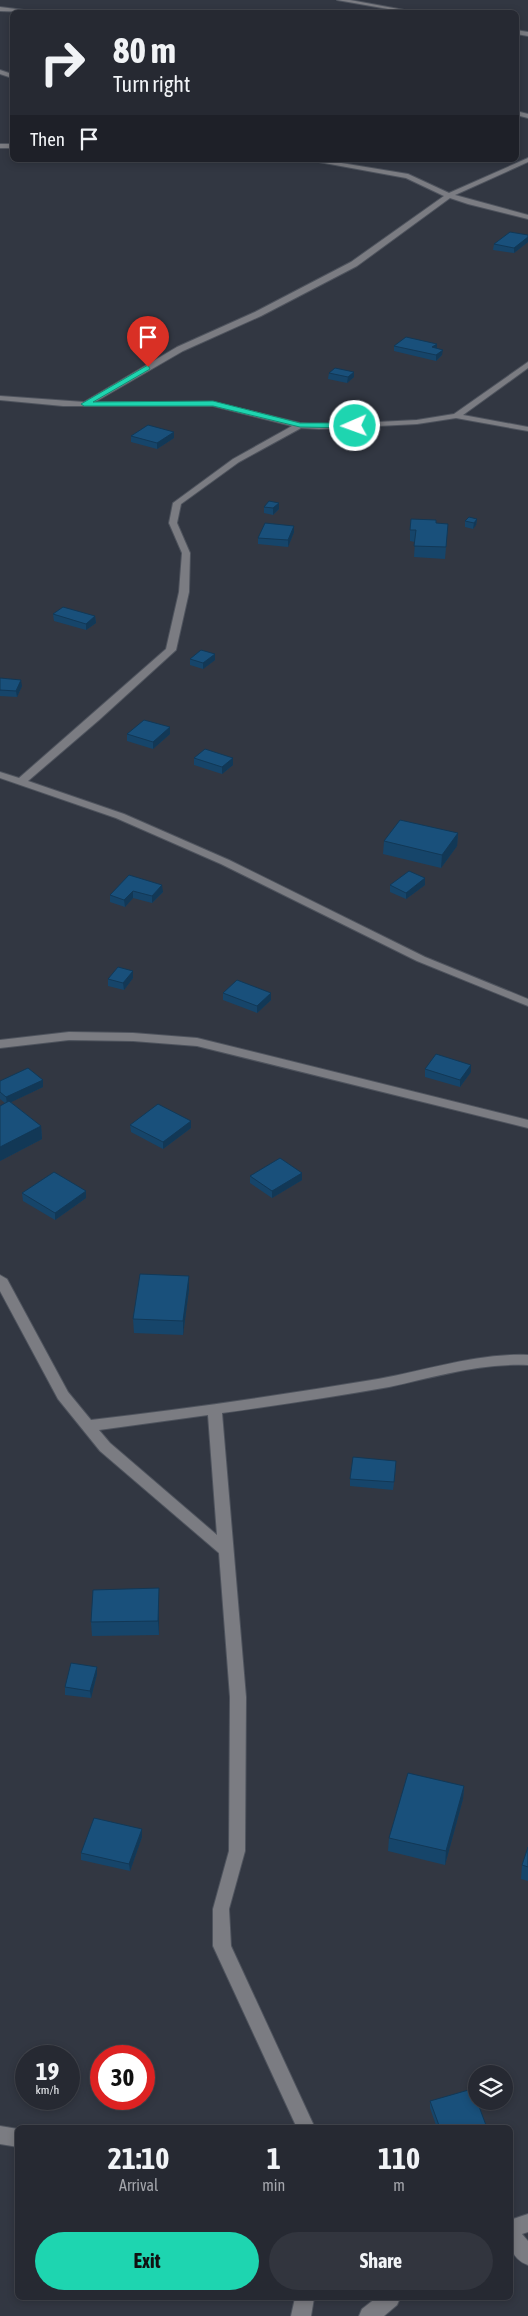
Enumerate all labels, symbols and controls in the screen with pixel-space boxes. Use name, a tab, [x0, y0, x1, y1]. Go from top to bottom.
icon: right	[30, 30, 95, 95]
text: 80 m	[113, 30, 176, 70]
text: Turn right	[113, 71, 190, 97]
icon: arrive	[75, 125, 103, 153]
text: Then	[30, 128, 65, 150]
pin	[127, 316, 169, 367]
icon: arrive	[134, 323, 162, 351]
position arrow	[328, 399, 380, 451]
speed limit sign: 30	[90, 2045, 155, 2110]
text: 19	[36, 2057, 59, 2085]
map controls	[468, 2065, 513, 2110]
button: layers	[468, 2065, 513, 2110]
text: km/h	[36, 2083, 59, 2097]
text: 21:10	[108, 2141, 169, 2175]
text: 1	[267, 2141, 281, 2175]
text: 110	[378, 2141, 420, 2175]
text: Arrival	[119, 2176, 158, 2194]
text: min	[262, 2176, 285, 2194]
text: m	[393, 2176, 405, 2194]
button: Exit	[35, 2232, 259, 2290]
button: Share	[269, 2232, 493, 2290]

